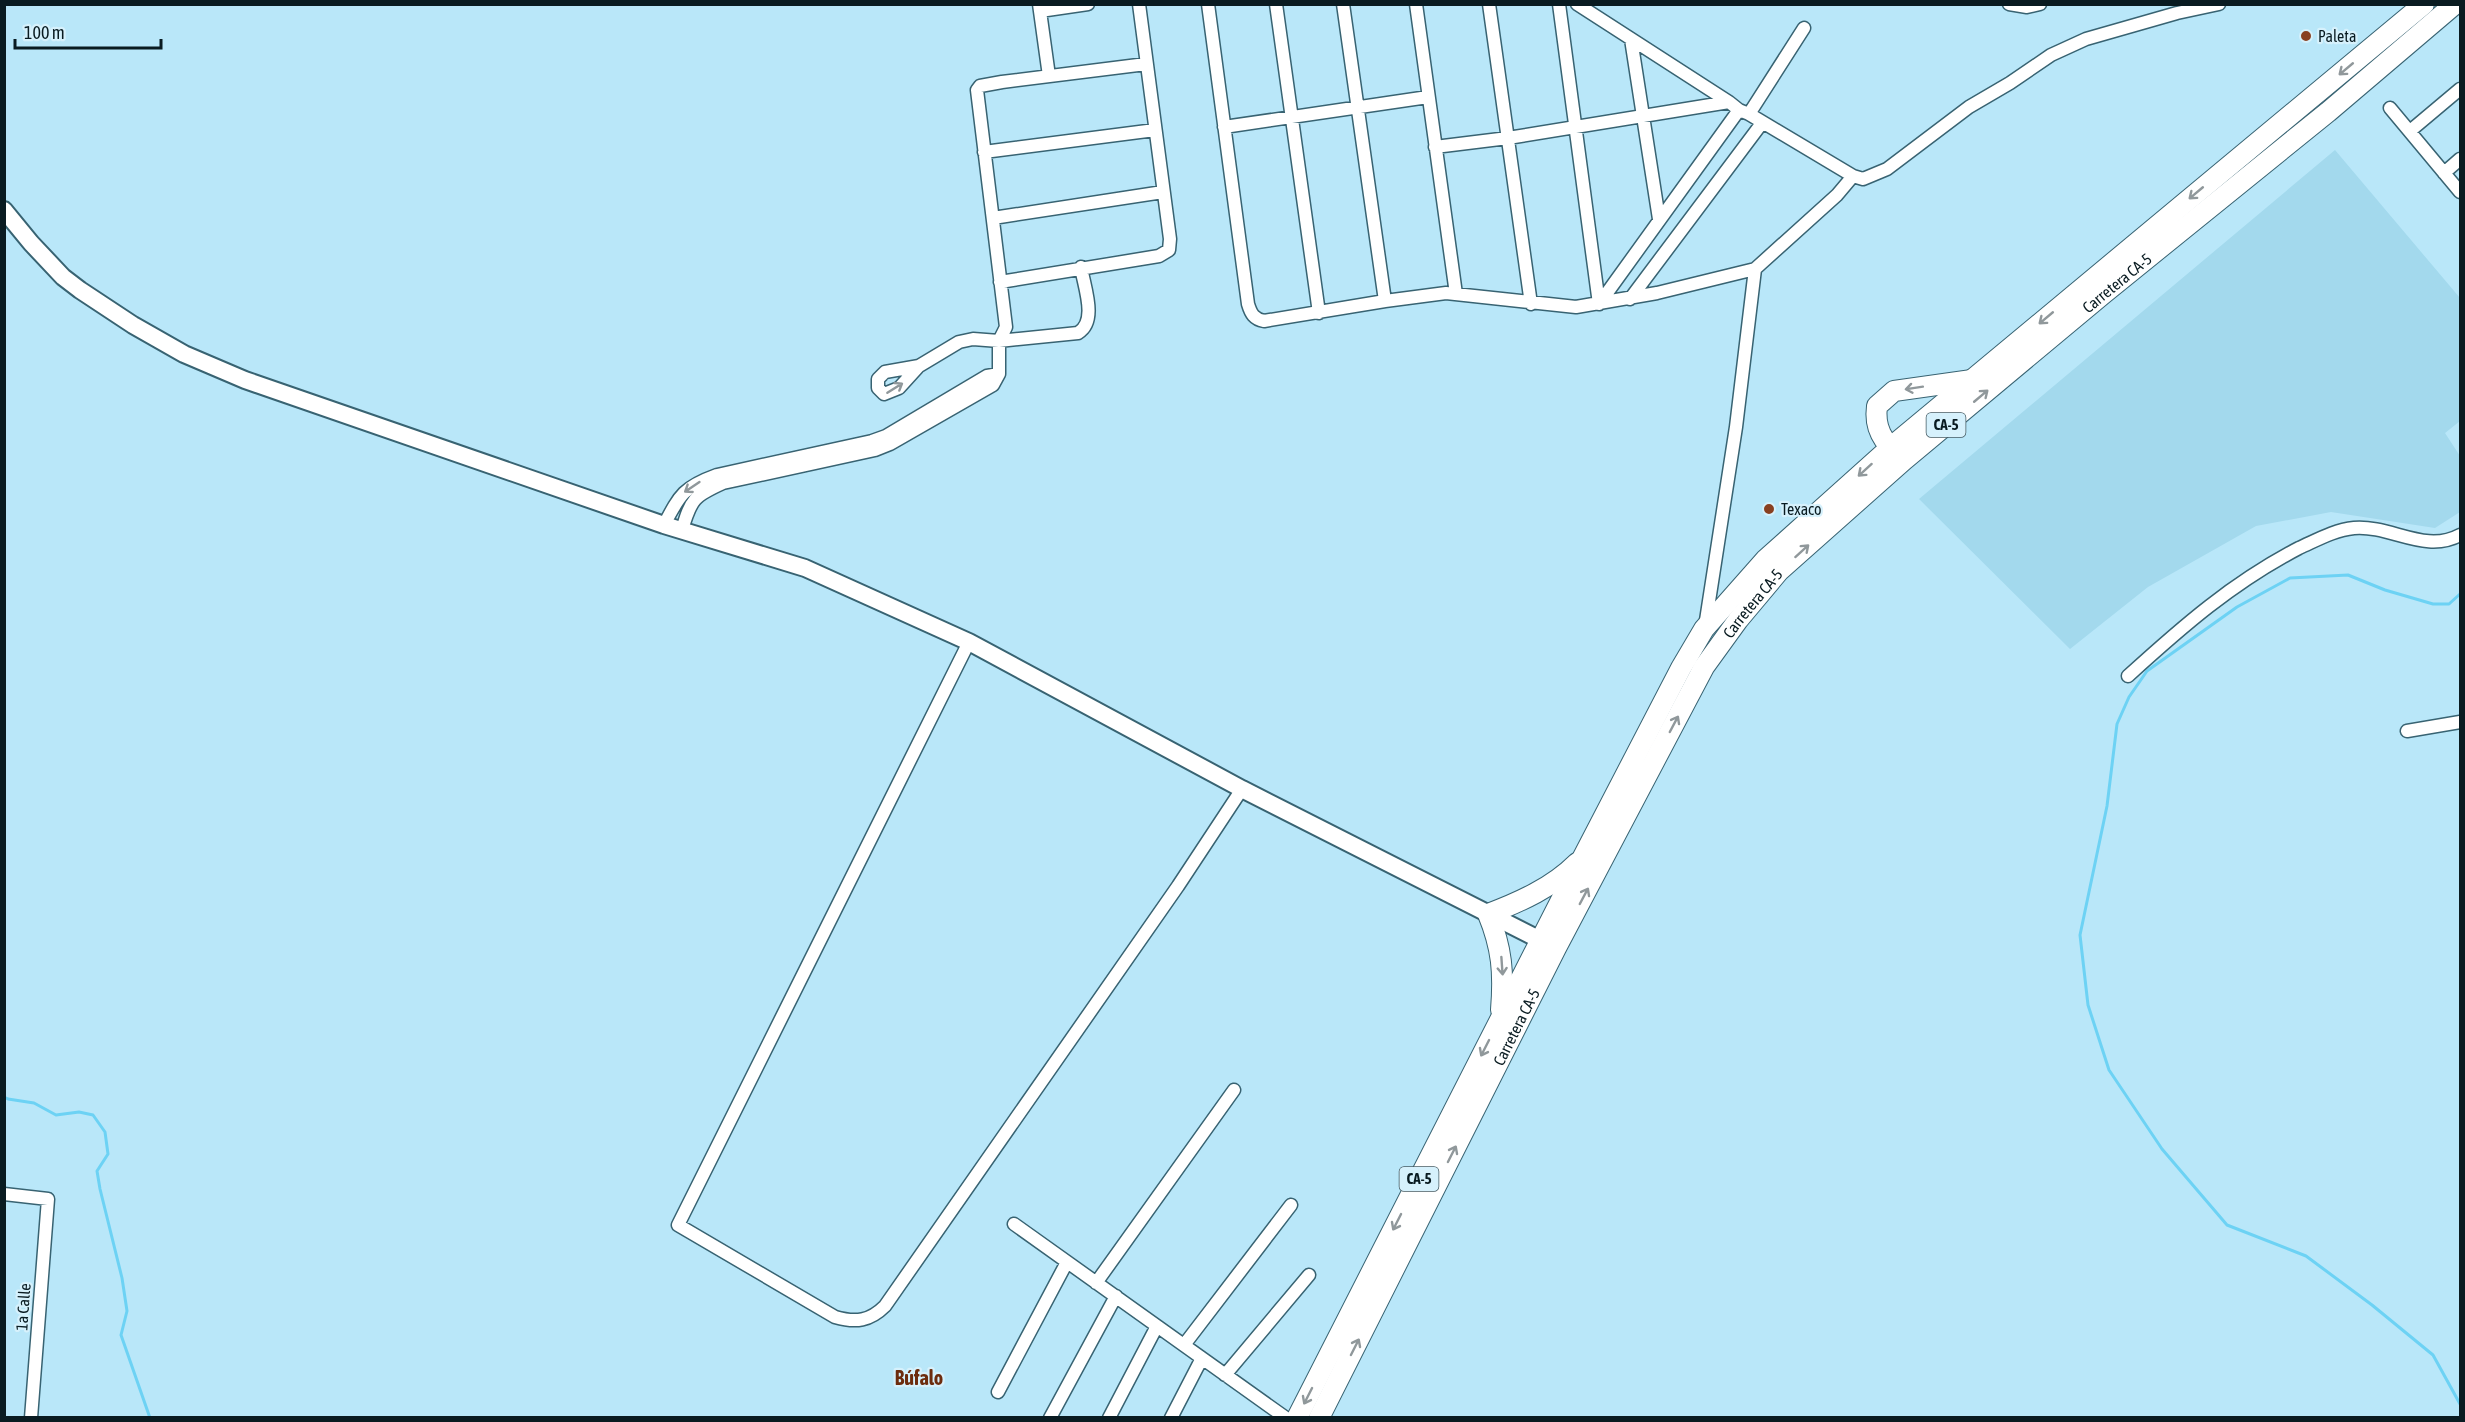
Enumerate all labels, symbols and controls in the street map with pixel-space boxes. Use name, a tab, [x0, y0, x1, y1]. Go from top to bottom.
scale bar	[15, 12, 160, 50]
text: 100 m	[24, 22, 65, 43]
place label: Paleta	[2318, 27, 2356, 45]
marker: Paleta	[2299, 29, 2313, 43]
one-way arrow	[2338, 62, 2354, 75]
one-way arrow	[2188, 187, 2204, 200]
street label: Carretera CA-5	[2079, 249, 2155, 316]
one-way arrow	[2039, 311, 2054, 325]
one-way arrow	[887, 382, 904, 395]
one-way arrow	[1904, 383, 1924, 394]
one-way arrow	[1973, 389, 1988, 403]
road number: CA-5	[1926, 413, 1966, 437]
one-way arrow	[1857, 463, 1872, 477]
one-way arrow	[684, 481, 701, 493]
place label: Texaco	[1781, 500, 1822, 518]
marker: Texaco	[1762, 502, 1776, 516]
one-way arrow	[1794, 544, 1809, 558]
street label: Carretera CA-5	[1719, 565, 1786, 641]
one-way arrow	[1669, 715, 1680, 733]
one-way arrow	[1579, 888, 1590, 906]
one-way arrow	[1497, 955, 1508, 975]
street label: Carretera CA-5	[1489, 985, 1543, 1068]
one-way arrow	[1479, 1039, 1491, 1057]
one-way arrow	[1447, 1145, 1459, 1163]
road number: CA-5	[1400, 1167, 1438, 1191]
one-way arrow	[1390, 1212, 1402, 1230]
street label: 1a Calle	[12, 1283, 34, 1331]
one-way arrow	[1350, 1338, 1361, 1356]
district label: Búfalo	[895, 1366, 943, 1389]
one-way arrow	[1302, 1386, 1314, 1404]

